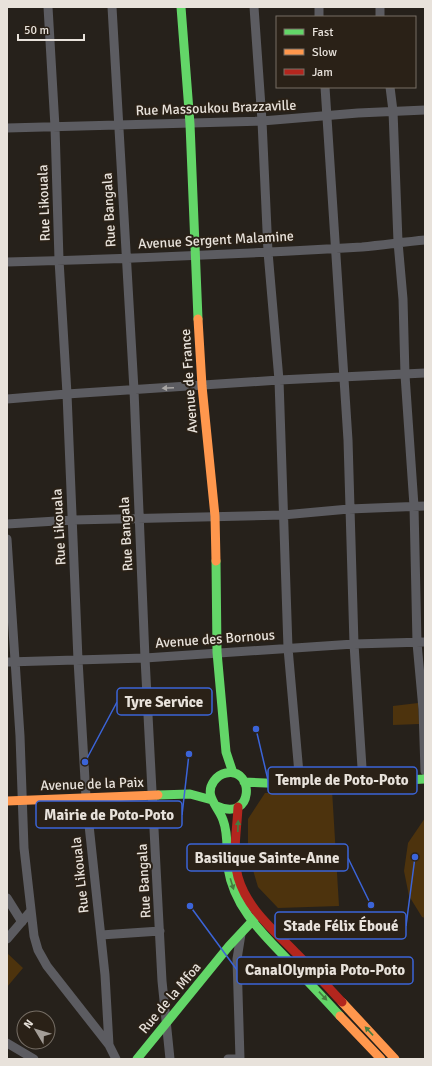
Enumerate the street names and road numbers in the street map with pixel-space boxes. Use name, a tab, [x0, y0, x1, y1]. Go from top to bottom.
street label: Rue Massoukou Brazzaville	[135, 97, 297, 119]
street label: Rue Likouala	[34, 164, 54, 242]
street label: Rue Bangala	[99, 172, 119, 248]
street label: Avenue Sergent Malamine	[138, 227, 294, 253]
street label: Avenue de France	[177, 328, 201, 434]
street label: Rue Likouala	[49, 488, 69, 566]
street label: Rue Bangala	[116, 496, 136, 572]
street label: Avenue des Bornous	[154, 626, 276, 652]
street label: Avenue de la Paix	[40, 774, 145, 794]
street label: Rue Likouala	[68, 836, 92, 914]
street label: Rue Bangala	[134, 843, 154, 919]
street label: Rue de la Mfoa	[135, 959, 205, 1037]

